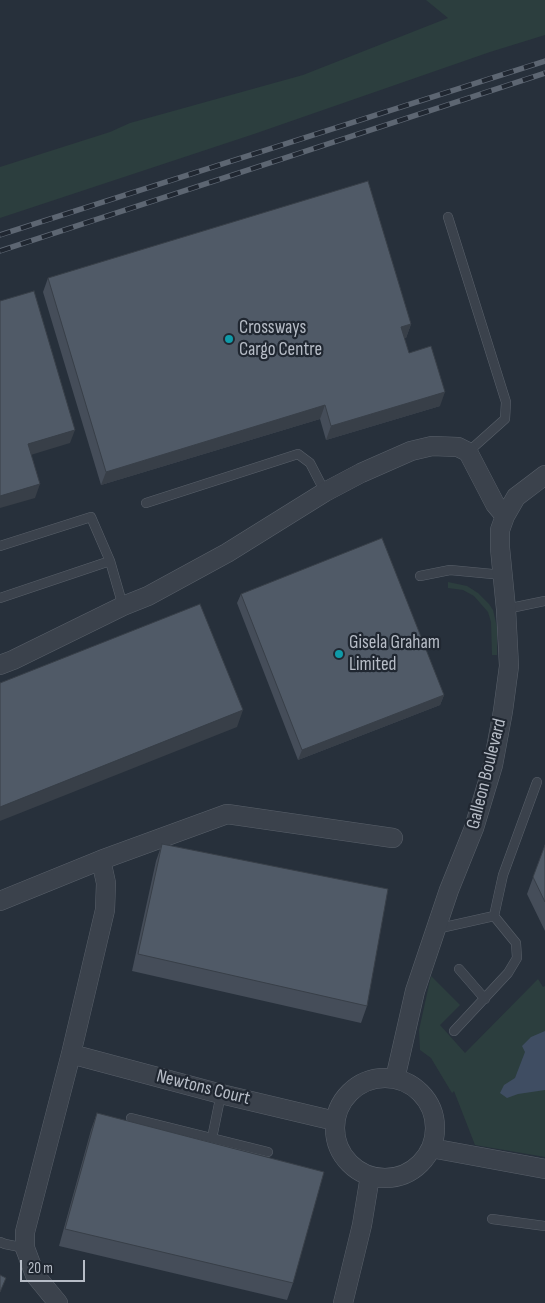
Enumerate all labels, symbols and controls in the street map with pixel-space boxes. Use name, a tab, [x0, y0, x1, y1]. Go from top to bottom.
place label: Crossways Cargo Centre	[239, 317, 322, 361]
marker: Crossways Cargo Centre	[223, 333, 235, 345]
place label: Gisela Graham Limited	[349, 632, 440, 676]
marker: Gisela Graham Limited	[333, 648, 345, 660]
street label: Galleon Boulevard	[462, 716, 512, 832]
street label: Newtons Court	[154, 1065, 252, 1111]
scale bar	[22, 1250, 88, 1282]
text: 20 m	[28, 1259, 53, 1278]

